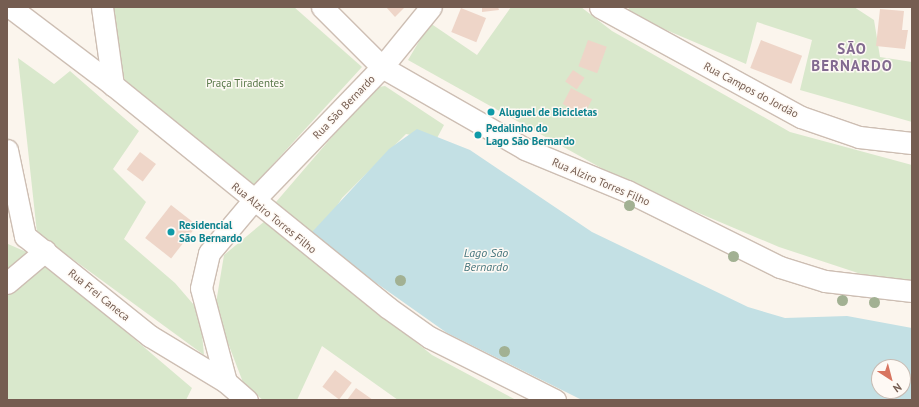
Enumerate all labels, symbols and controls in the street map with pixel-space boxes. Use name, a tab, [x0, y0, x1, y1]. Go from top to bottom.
district label: SÃO BERNARDO	[811, 39, 893, 74]
street label: Rua Campos do Jordão	[701, 59, 801, 121]
street label: Rua São Bernardo	[310, 72, 378, 142]
park label: Praça Tiradentes	[206, 76, 284, 90]
place label: Aluguel de Bicicletas	[499, 105, 597, 119]
marker: Aluguel de Bicicletas	[486, 107, 496, 117]
place label: Pedalinho do Lago São Bernardo	[486, 122, 575, 148]
marker: Pedalinho do Lago São Bernardo	[473, 130, 483, 140]
street label: Rua Alziro Torres Filho	[550, 155, 652, 209]
street label: Rua Alziro Torres Filho	[229, 180, 319, 256]
place label: Residencial São Bernardo	[179, 219, 242, 245]
marker: Residencial São Bernardo	[166, 227, 176, 237]
water label: Lago São Bernardo	[464, 246, 508, 274]
street label: Rua Frei Caneca	[66, 266, 132, 324]
north arrow	[871, 359, 911, 399]
text: N	[890, 380, 905, 396]

